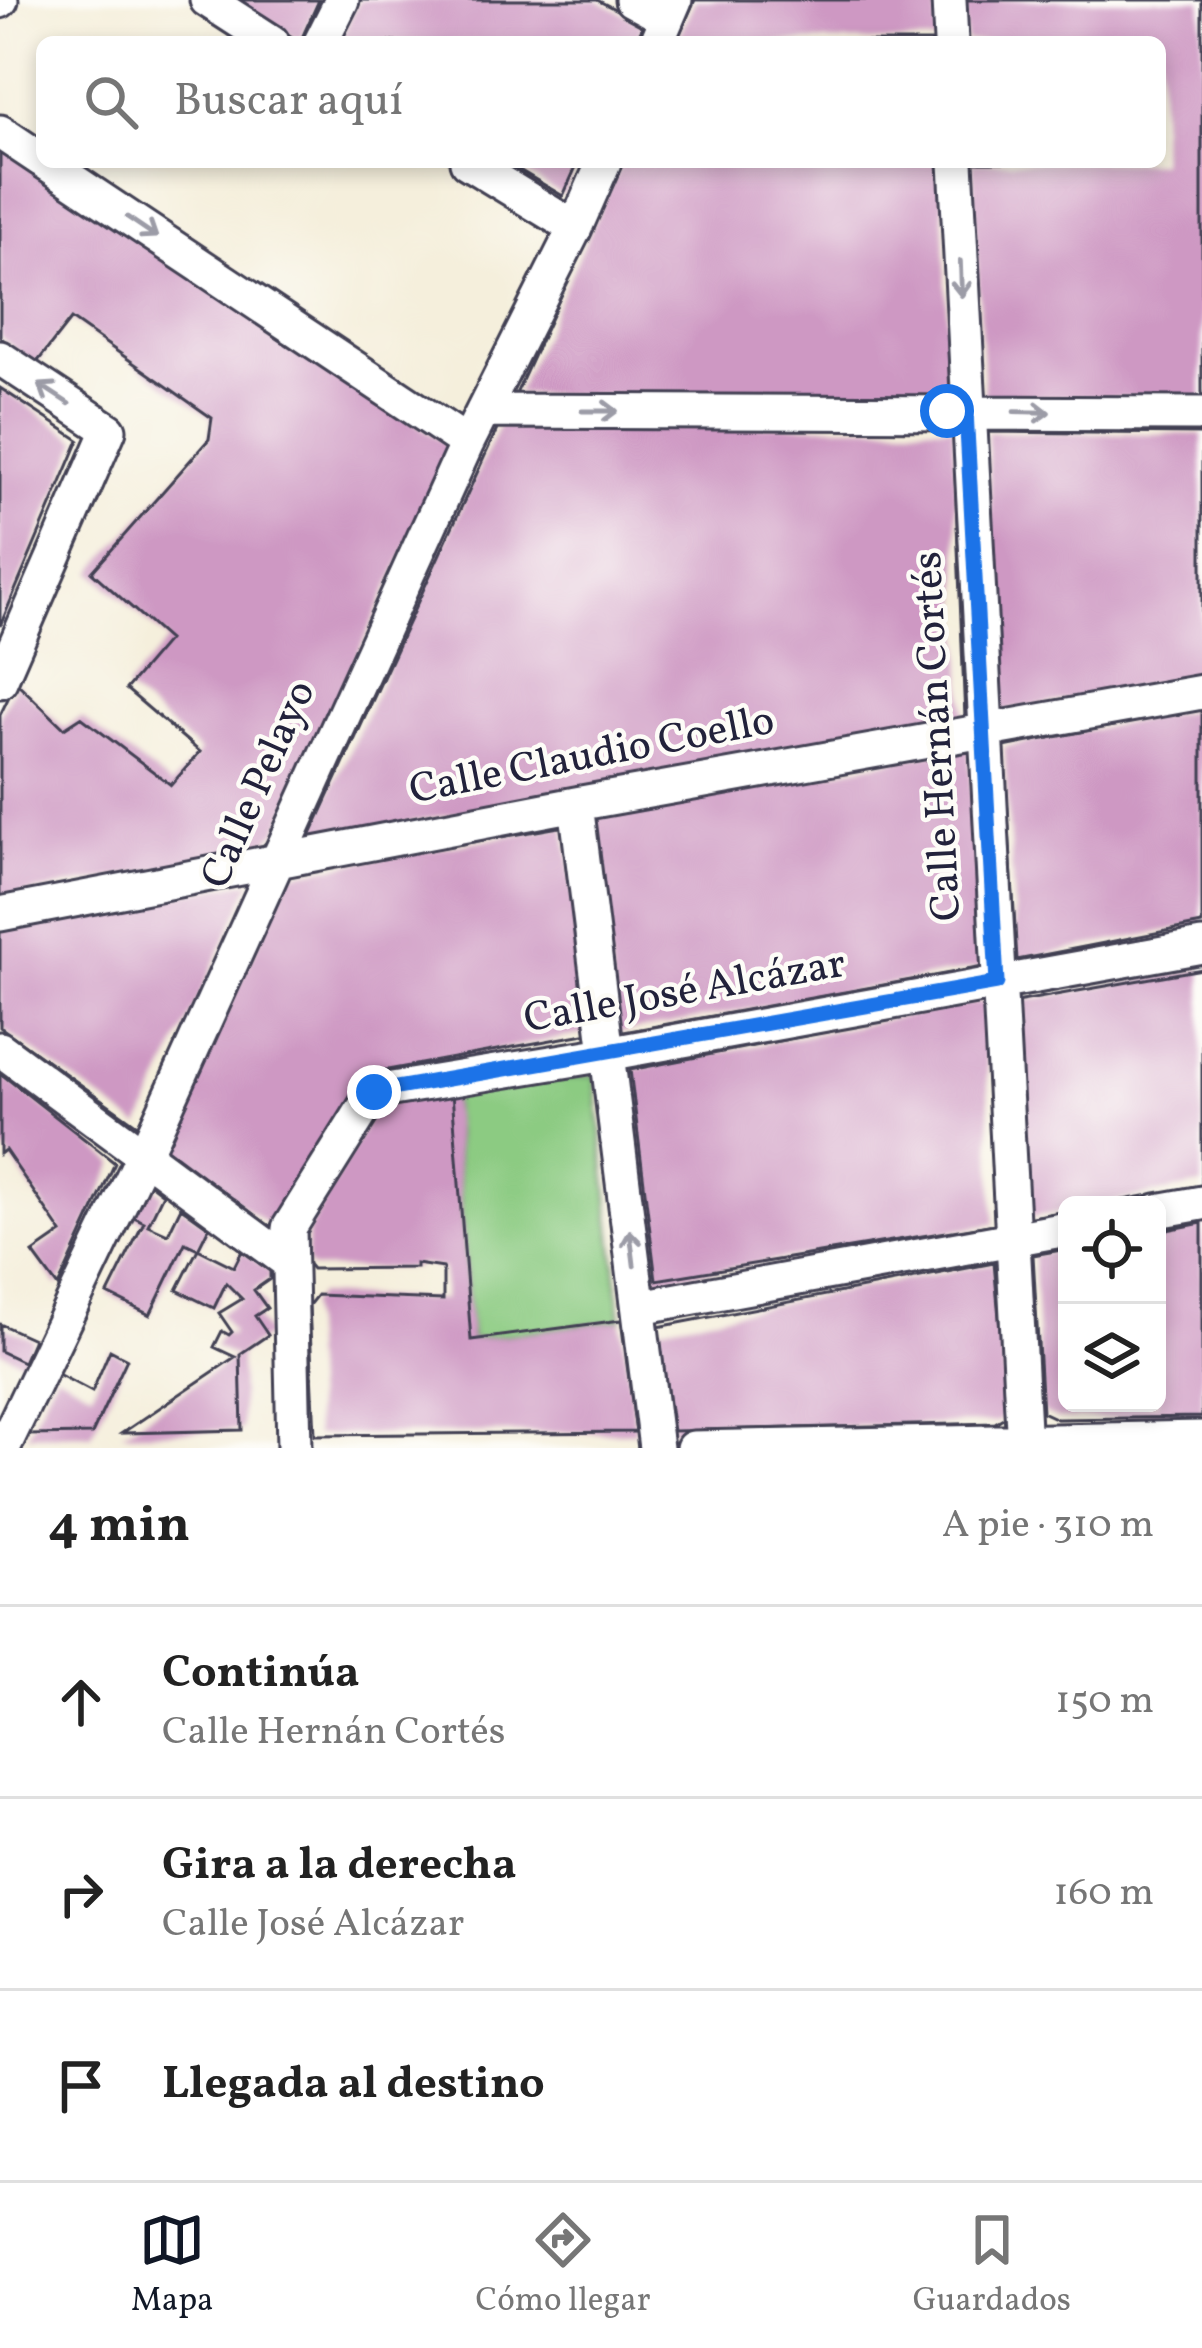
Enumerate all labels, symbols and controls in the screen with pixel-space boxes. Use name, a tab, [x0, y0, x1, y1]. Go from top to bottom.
search box	[36, 36, 1166, 168]
icon: search	[78, 69, 144, 135]
text: Buscar aquí	[174, 71, 403, 134]
one-way arrow	[125, 214, 159, 239]
one-way arrow	[949, 259, 972, 298]
one-way arrow	[38, 382, 72, 407]
route start	[920, 384, 974, 438]
one-way arrow	[580, 400, 619, 422]
one-way arrow	[1012, 401, 1051, 423]
street label: Calle Hernán Cortés	[900, 550, 978, 922]
street label: Calle Pelayo	[188, 672, 332, 898]
street label: Calle Claudio Coello	[404, 693, 780, 821]
street label: Calle José Alcázar	[520, 936, 850, 1050]
route end	[347, 1065, 401, 1119]
map controls	[1058, 1196, 1166, 1412]
button: locate	[1058, 1196, 1166, 1304]
one-way arrow	[620, 1230, 643, 1269]
button: layers	[1058, 1304, 1166, 1412]
text: 4 min	[48, 1491, 190, 1562]
text: A pie · 310 m	[942, 1499, 1154, 1553]
text: Continúa	[162, 1643, 360, 1706]
icon: ahead	[48, 1669, 114, 1735]
text: 150 m	[1055, 1675, 1154, 1729]
text: Calle Hernán Cortés	[162, 1706, 506, 1760]
text: Gira a la derecha	[162, 1835, 517, 1898]
icon: right	[48, 1861, 114, 1927]
text: 160 m	[1053, 1867, 1154, 1921]
text: Calle José Alcázar	[162, 1898, 464, 1952]
icon: arrive	[48, 2053, 114, 2119]
text: Llegada al destino	[162, 2054, 545, 2117]
tab: Mapa	[131, 2207, 214, 2325]
tab: Cómo llegar	[476, 2207, 651, 2325]
tab: Guardados	[913, 2207, 1071, 2325]

